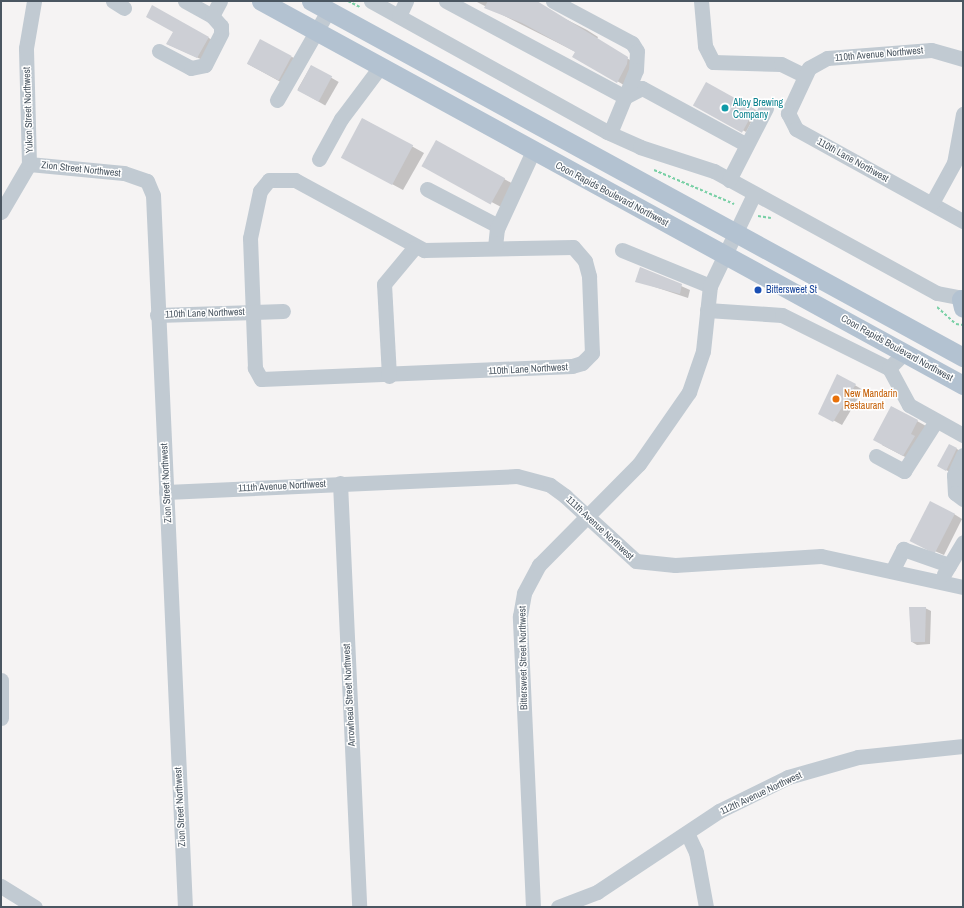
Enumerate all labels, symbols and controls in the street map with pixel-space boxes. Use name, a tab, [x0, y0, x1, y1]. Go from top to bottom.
street label: 110th Avenue Northwest	[834, 44, 924, 64]
street label: Yukon Street Northwest	[21, 67, 35, 153]
place label: Alloy Brewing Company	[733, 96, 783, 120]
marker: Alloy Brewing Company	[720, 103, 730, 113]
street label: 110th Lane Northwest	[815, 135, 891, 185]
street label: Zion Street Northwest	[41, 159, 121, 179]
street label: Coon Rapids Boulevard Northwest	[553, 159, 671, 229]
place label: Bittersweet St	[766, 284, 817, 296]
marker: Bittersweet St	[753, 285, 763, 295]
street label: 110th Lane Northwest	[165, 306, 245, 320]
street label: Coon Rapids Boulevard Northwest	[839, 312, 955, 384]
street label: 110th Lane Northwest	[488, 361, 568, 377]
place label: New Mandarin Restaurant	[844, 387, 897, 410]
marker: New Mandarin Restaurant	[831, 394, 841, 404]
street label: Zion Street Northwest	[158, 443, 174, 523]
street label: 111th Avenue Northwest	[238, 478, 326, 494]
street label: 111th Avenue Northwest	[564, 493, 636, 563]
street label: Bittersweet Street Northwest	[516, 606, 530, 710]
street label: Arrowhead Street Northwest	[340, 643, 358, 747]
street label: Zion Street Northwest	[172, 767, 188, 847]
street label: 112th Avenue Northwest	[718, 769, 804, 817]

